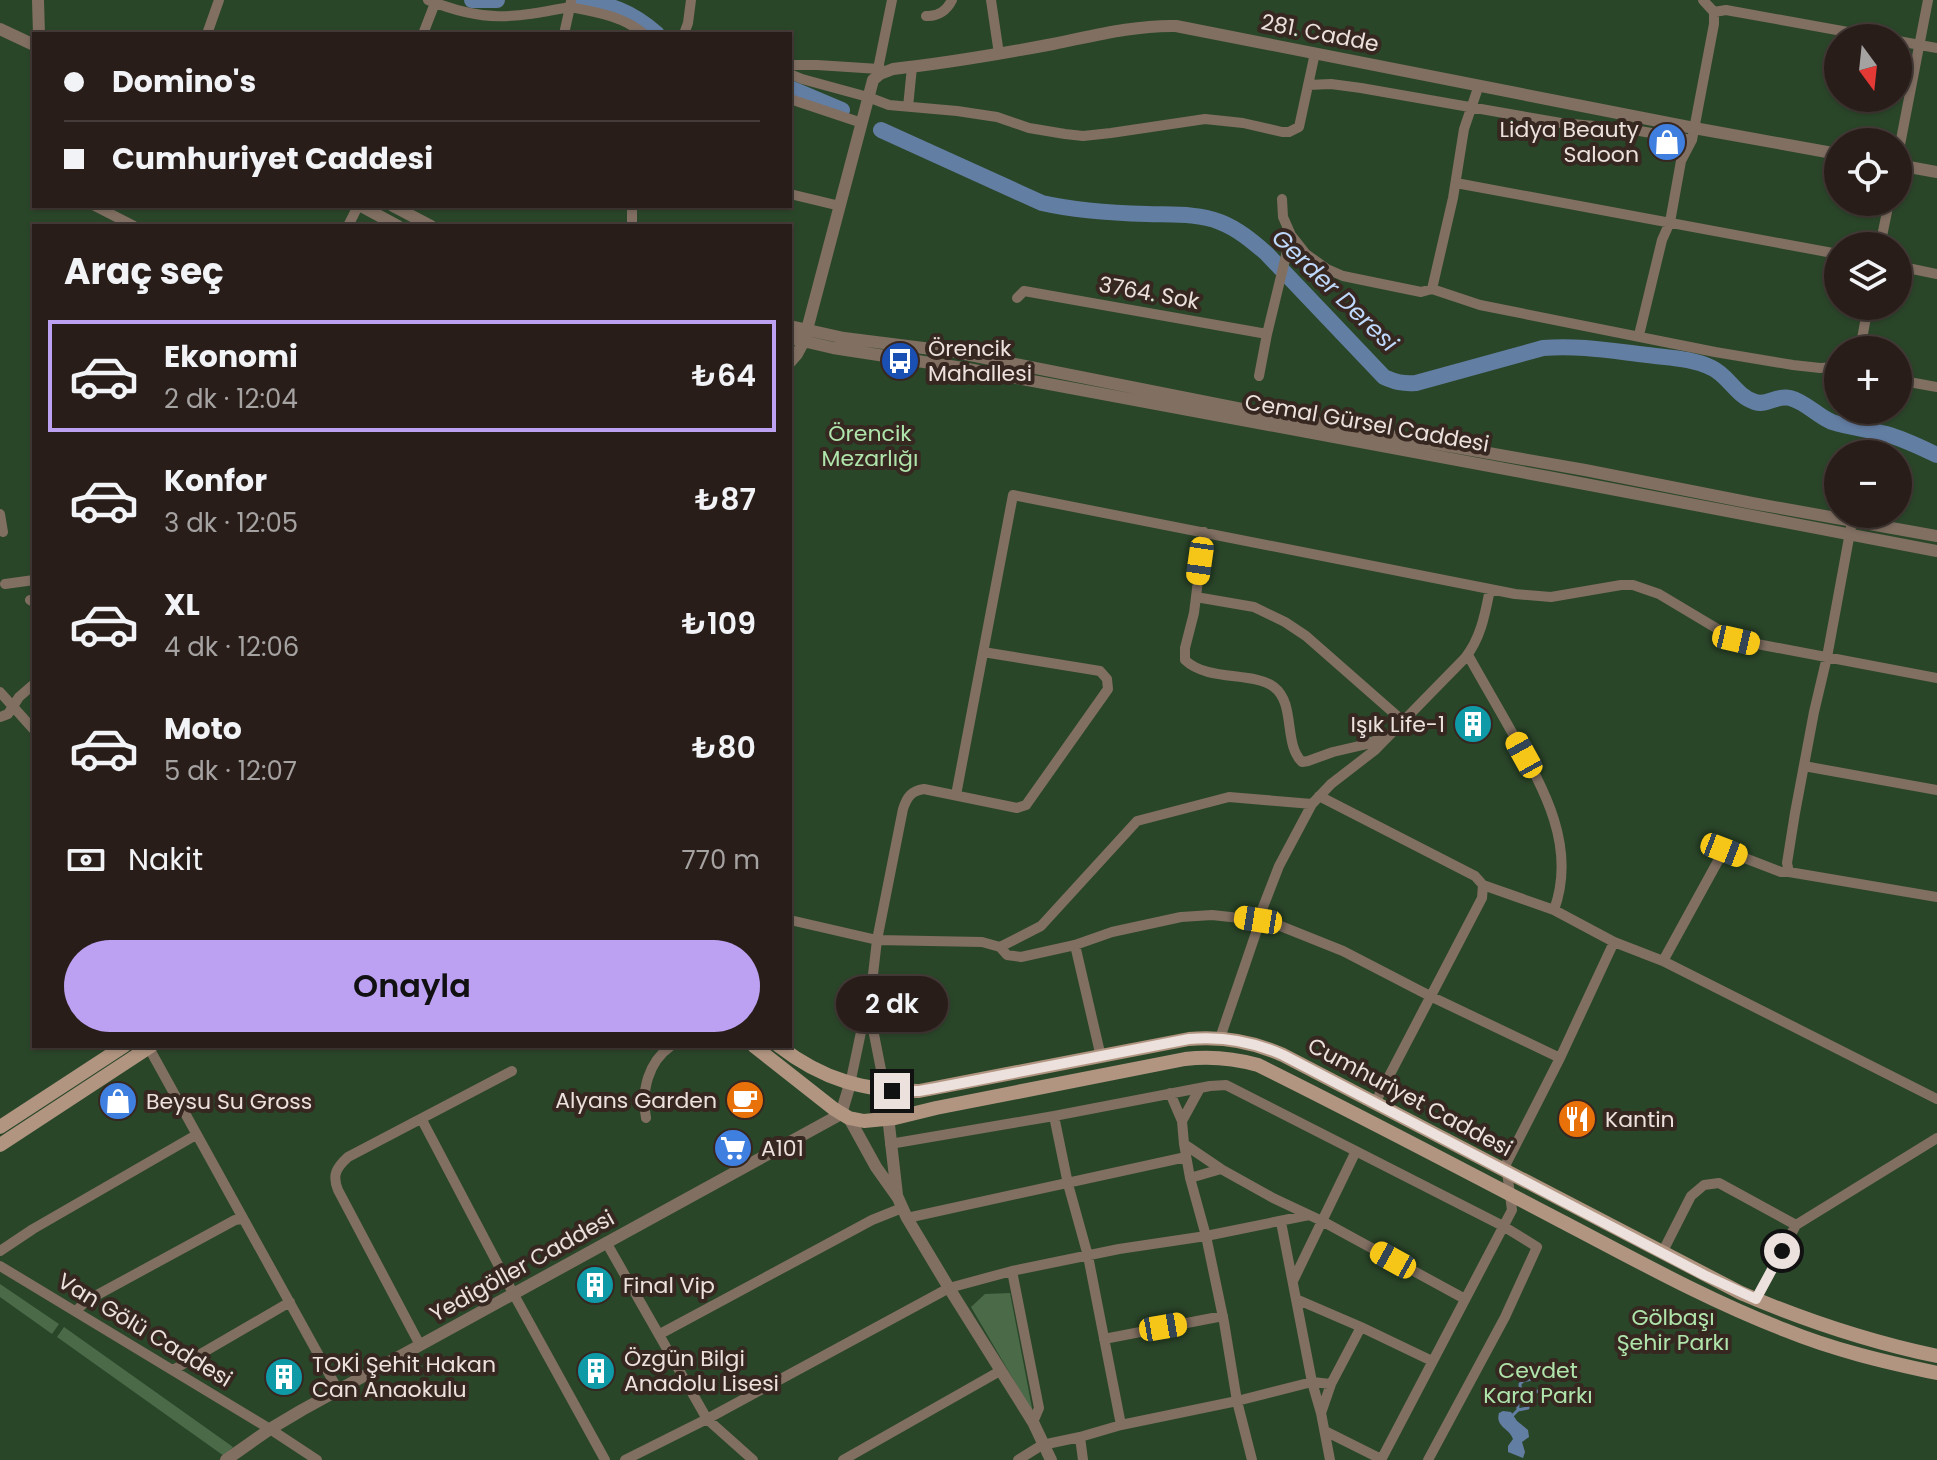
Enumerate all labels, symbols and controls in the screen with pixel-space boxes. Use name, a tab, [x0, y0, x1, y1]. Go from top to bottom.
street label: 281. Cadde	[1258, 6, 1382, 60]
north arrow	[1824, 24, 1912, 112]
map controls	[1824, 24, 1912, 528]
text: Domino's	[112, 60, 256, 103]
place label: Lidya Beauty Saloon	[1500, 114, 1640, 170]
shop icon: Lidya Beauty Saloon	[1646, 121, 1688, 163]
button: locate	[1824, 128, 1912, 216]
text: Cumhuriyet Caddesi	[112, 137, 433, 180]
water label: Gerder Deresi	[1265, 221, 1406, 360]
button: layers	[1824, 232, 1912, 320]
text: Araç seç	[64, 246, 224, 297]
street label: 3764. Sok	[1096, 269, 1202, 317]
place label: Örencik Mahallesi	[928, 333, 1032, 389]
text: Ekonomi	[164, 335, 298, 378]
button: +	[1824, 336, 1912, 424]
icon: car	[68, 340, 140, 412]
bus stop icon: Örencik Mahallesi	[879, 340, 921, 382]
text: ₺64	[692, 354, 756, 397]
text: 2 dk · 12:04	[164, 381, 298, 417]
street label: Cemal Gürsel Caddesi	[1242, 386, 1492, 460]
park label: Örencik Mezarlığı	[822, 418, 918, 474]
button: −	[1824, 440, 1912, 528]
text: Konfor	[164, 459, 267, 502]
icon: car	[68, 464, 140, 536]
text: ₺87	[695, 478, 756, 521]
text: 3 dk · 12:05	[164, 505, 298, 541]
car	[1185, 536, 1215, 586]
text: XL	[164, 583, 200, 626]
icon: car	[68, 588, 140, 660]
text: ₺109	[682, 602, 756, 645]
car	[1710, 623, 1762, 657]
text: 4 dk · 12:06	[164, 629, 299, 665]
building icon: Işık Life-1	[1452, 703, 1494, 745]
text: Moto	[164, 707, 242, 750]
place label: Işık Life-1	[1351, 709, 1445, 740]
icon: car	[68, 712, 140, 784]
text: ₺80	[692, 726, 756, 769]
car	[1502, 728, 1546, 782]
text: 5 dk · 12:07	[164, 753, 297, 789]
car	[1697, 830, 1751, 870]
icon: cash	[64, 838, 108, 882]
text: Nakit	[128, 838, 203, 881]
text: 770 m	[682, 842, 760, 878]
car	[1232, 904, 1284, 936]
button: Onayla	[64, 940, 760, 1032]
callout: 2 dk	[836, 975, 948, 1031]
text: 2 dk	[865, 986, 919, 1022]
street label: Cumhuriyet Caddesi	[1302, 1030, 1518, 1164]
route end	[874, 1073, 910, 1109]
cafe icon: Alyans Garden	[724, 1079, 766, 1121]
shop icon: Beysu Su Gross	[97, 1080, 139, 1122]
place label: Alyans Garden	[555, 1085, 717, 1116]
place label: Beysu Su Gross	[146, 1086, 312, 1117]
restaurant icon: Kantin	[1556, 1098, 1598, 1140]
place label: Kantin	[1605, 1104, 1675, 1135]
supermarket icon: A101	[712, 1127, 754, 1169]
place label: A101	[761, 1133, 804, 1164]
street label: Yedigöller Caddesi	[424, 1202, 620, 1330]
route start	[1764, 1233, 1800, 1269]
car	[1366, 1238, 1420, 1282]
building icon: Final Vip	[574, 1264, 616, 1306]
street label: Van Gölü Caddesi	[52, 1266, 238, 1394]
place label: Final Vip	[623, 1270, 715, 1301]
park label: Gölbaşı Şehir Parkı	[1617, 1302, 1729, 1358]
car	[1137, 1311, 1189, 1343]
place label: Özgün Bilgi Anadolu Lisesi	[624, 1343, 779, 1399]
place label: TOKİ Şehit Hakan Can Anaokulu	[312, 1349, 496, 1405]
building icon: Özgün Bilgi Anadolu Lisesi	[575, 1350, 617, 1392]
park label: Cevdet Kara Parkı	[1483, 1355, 1593, 1411]
building icon: TOKİ Şehit Hakan Can Anaokulu	[263, 1356, 305, 1398]

